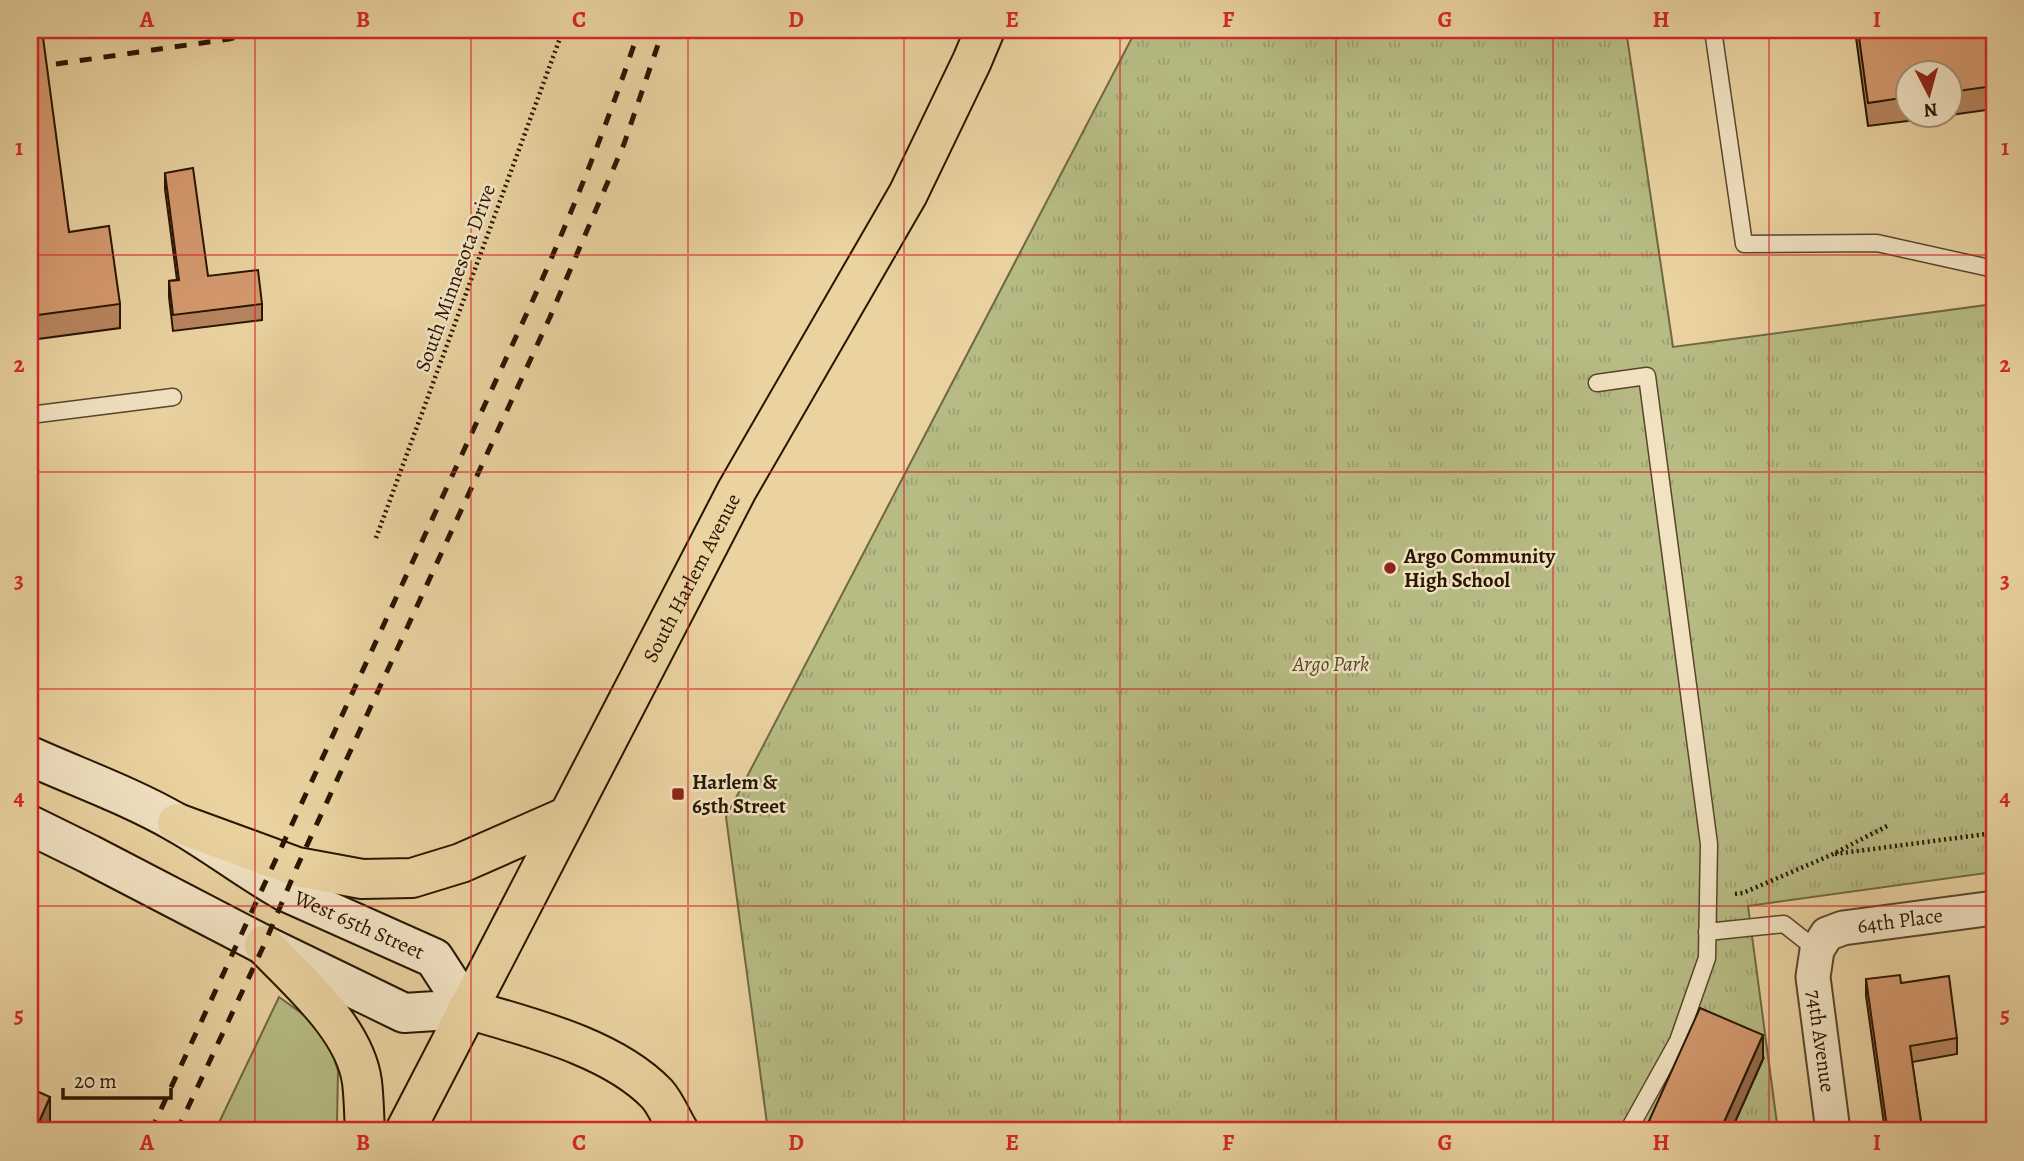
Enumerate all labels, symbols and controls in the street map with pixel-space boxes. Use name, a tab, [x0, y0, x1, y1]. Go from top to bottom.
text: A	[139, 4, 155, 35]
text: B	[356, 4, 370, 35]
text: C	[572, 4, 586, 35]
text: D	[788, 4, 804, 35]
text: E	[1005, 4, 1019, 35]
text: F	[1222, 4, 1235, 35]
text: G	[1437, 4, 1453, 35]
text: H	[1652, 4, 1670, 35]
text: I	[1873, 4, 1881, 35]
north arrow	[1895, 60, 1965, 130]
text: N	[1922, 96, 1939, 124]
text: 1	[15, 132, 23, 163]
text: 1	[2001, 132, 2009, 163]
street label: South Minnesota Drive	[408, 180, 502, 376]
text: 2	[13, 349, 25, 380]
text: 2	[1999, 349, 2011, 380]
street label: South Harlem Avenue	[636, 488, 747, 667]
place label: Argo Community High School	[1403, 542, 1556, 594]
marker: Argo Community High School	[1382, 560, 1398, 576]
text: 3	[14, 565, 24, 596]
text: 3	[2000, 565, 2010, 596]
park label: Argo Park	[1292, 650, 1369, 678]
place label: Harlem & 65th Street	[692, 768, 786, 820]
text: 4	[14, 782, 25, 813]
text: 4	[2000, 782, 2011, 813]
marker: Harlem & 65th Street	[670, 786, 686, 802]
street label: West 65th Street	[289, 883, 429, 966]
street label: 64th Place	[1855, 901, 1944, 940]
street label: 74th Avenue	[1800, 988, 1842, 1094]
text: 5	[14, 999, 24, 1030]
text: 5	[2000, 999, 2010, 1030]
scale bar	[63, 1056, 172, 1100]
text: 20 m	[74, 1067, 117, 1095]
text: A	[139, 1127, 155, 1158]
text: B	[356, 1127, 370, 1158]
text: C	[572, 1127, 586, 1158]
text: D	[788, 1127, 804, 1158]
text: E	[1005, 1127, 1019, 1158]
text: F	[1222, 1127, 1235, 1158]
text: G	[1437, 1127, 1453, 1158]
text: H	[1652, 1127, 1670, 1158]
text: I	[1873, 1127, 1881, 1158]

